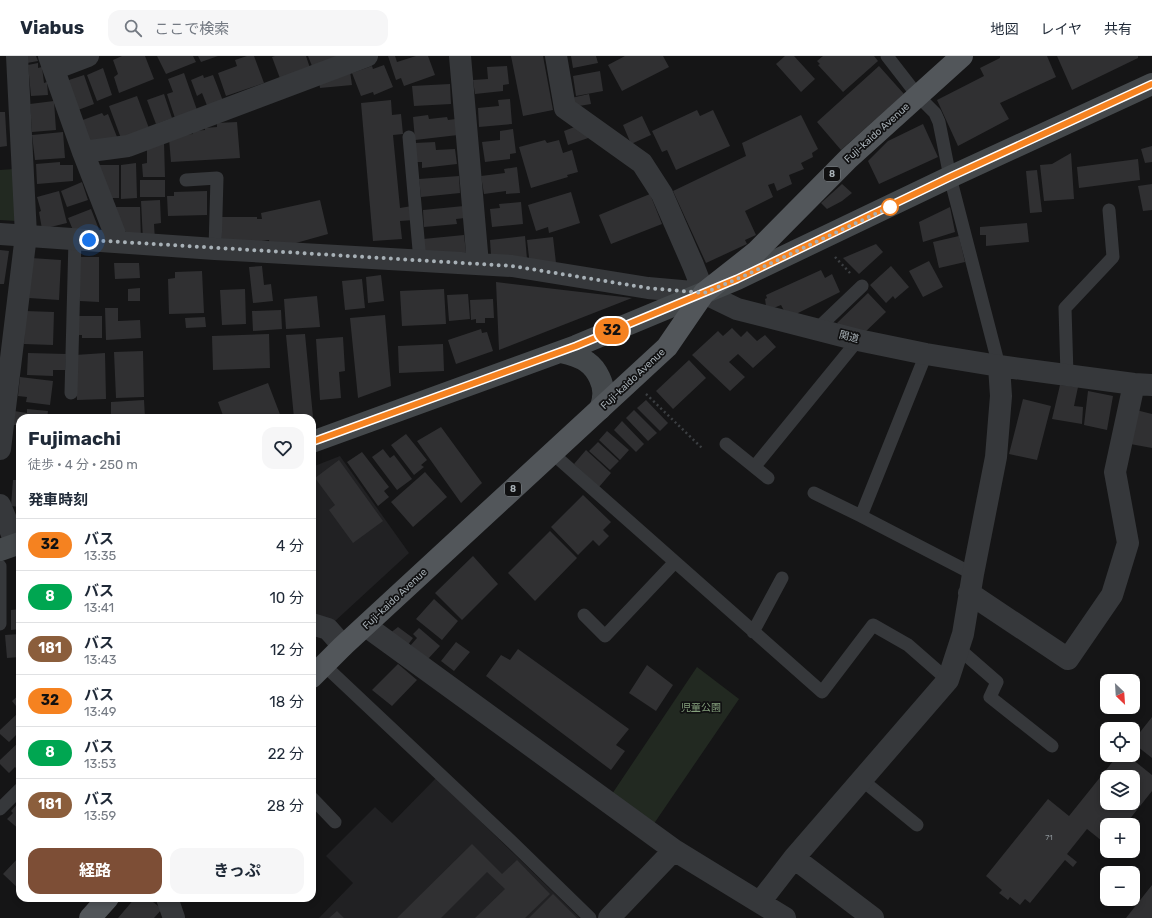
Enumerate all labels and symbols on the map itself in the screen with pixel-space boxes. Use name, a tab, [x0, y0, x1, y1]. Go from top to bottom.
street label: Fuji-kaido Avenue	[842, 100, 912, 165]
road number: 8	[824, 167, 840, 181]
unlabelled marker	[881, 198, 899, 216]
your location	[79, 230, 99, 250]
line badge: 32	[594, 318, 630, 344]
street label: 関道	[838, 329, 860, 345]
street label: Fuji-kaido Avenue	[598, 346, 668, 412]
road number: 8	[505, 482, 521, 496]
street label: Fuji-kaido Avenue	[360, 566, 430, 632]
north arrow	[1100, 674, 1140, 714]
park label: 児童公園	[681, 702, 721, 714]
house number: 71	[1045, 833, 1053, 842]

